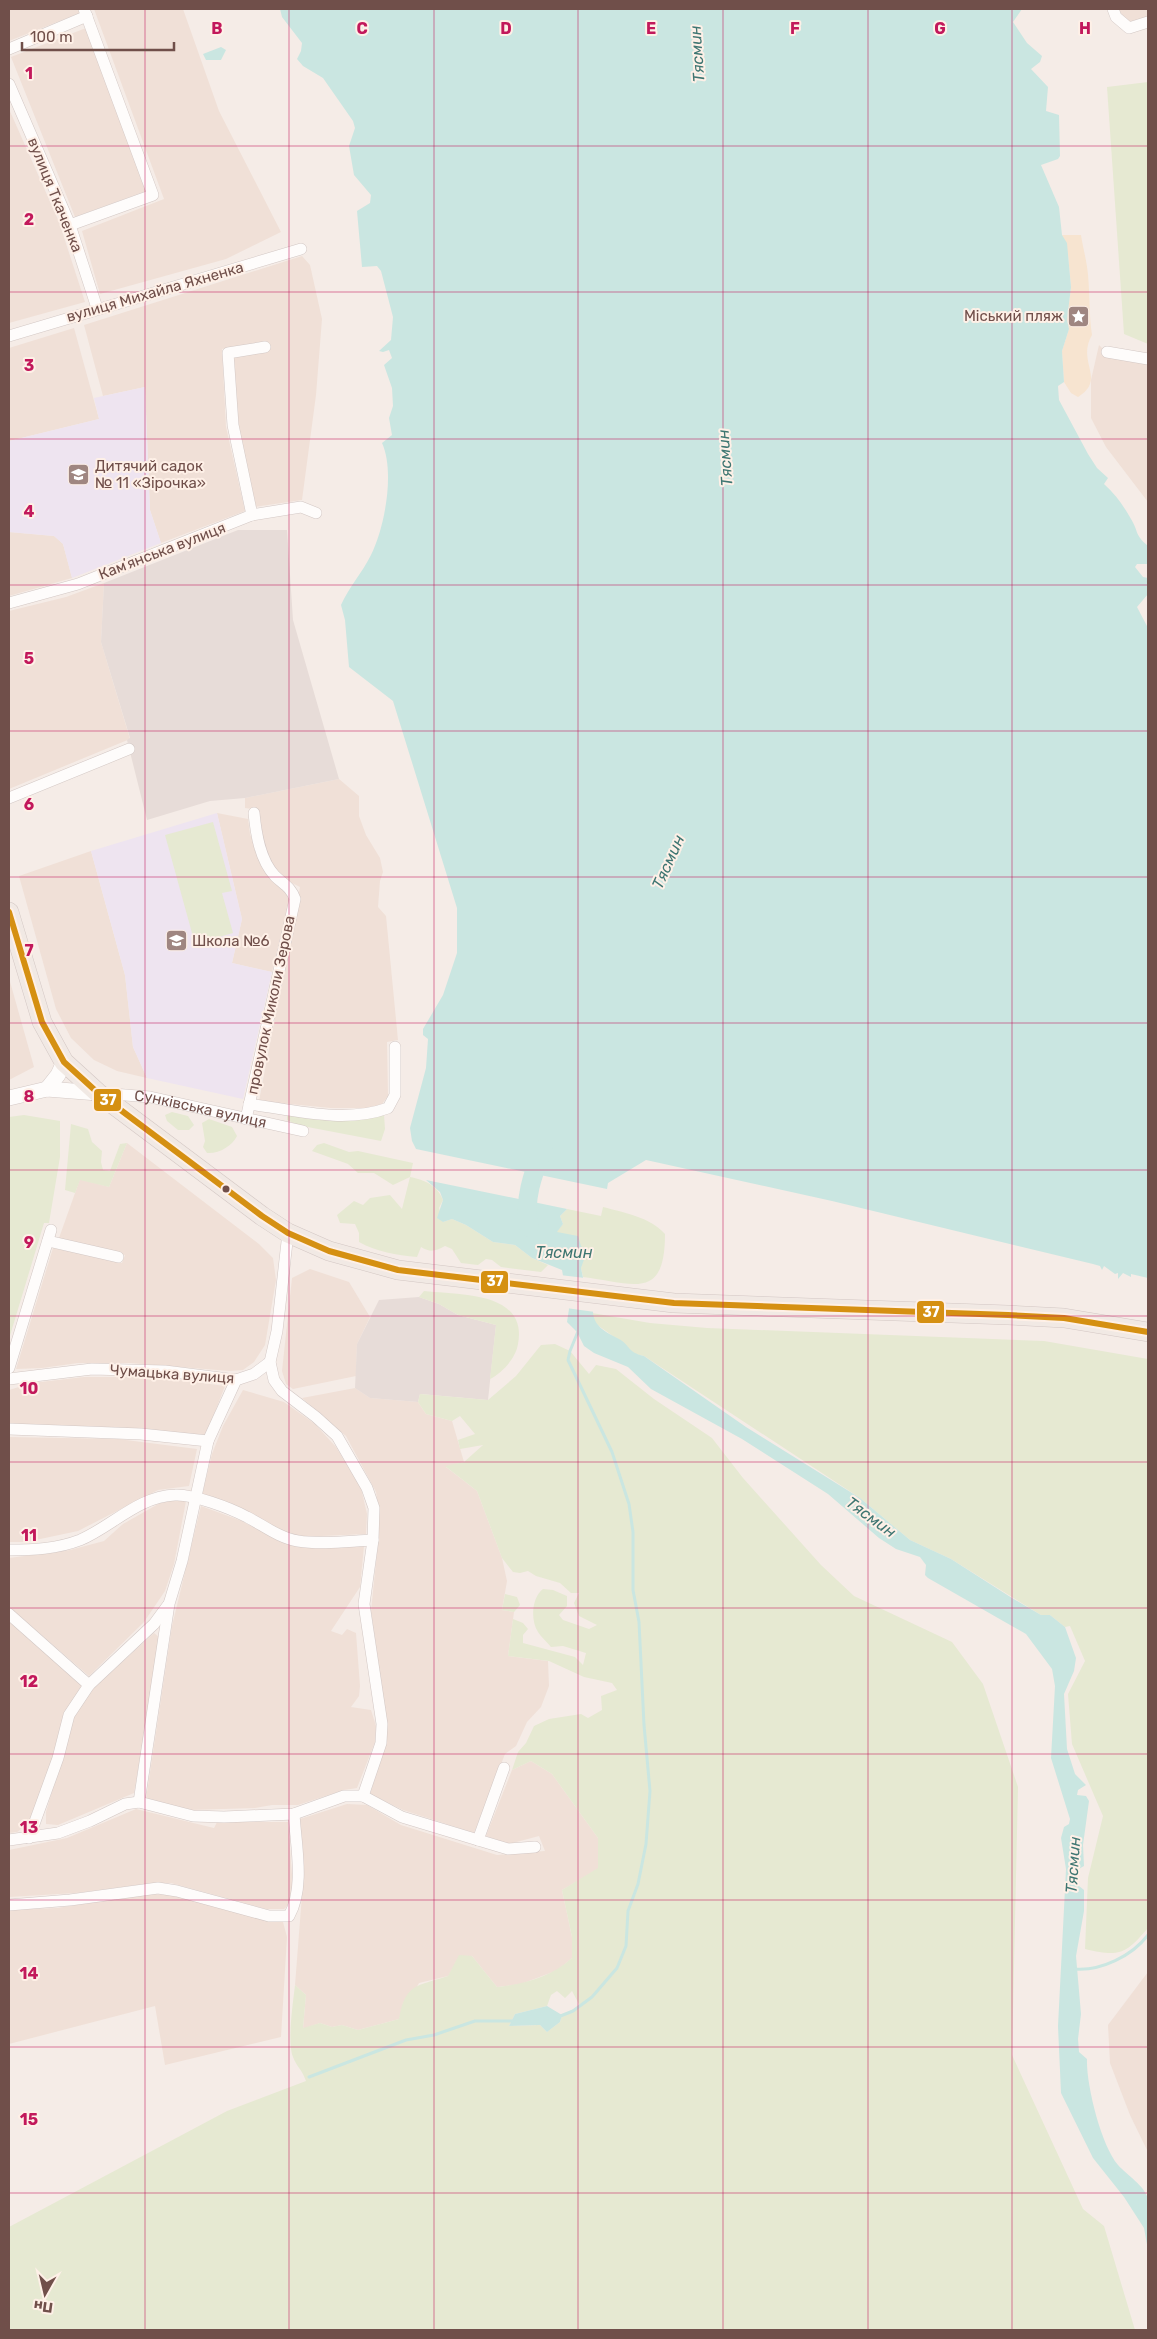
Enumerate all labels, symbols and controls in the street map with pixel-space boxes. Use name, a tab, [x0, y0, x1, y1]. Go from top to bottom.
text: B	[211, 19, 223, 38]
text: C	[356, 19, 368, 38]
text: D	[500, 19, 512, 38]
text: E	[646, 19, 656, 38]
text: F	[790, 19, 800, 38]
text: G	[934, 19, 946, 38]
text: H	[1079, 19, 1091, 38]
scale bar	[22, 20, 175, 52]
water label: Тясмин	[686, 25, 708, 83]
text: 100 m	[30, 28, 72, 46]
text: 1	[25, 64, 33, 83]
street label: вулиця Ткаченка	[24, 135, 86, 255]
text: 2	[24, 210, 34, 229]
street label: вулиця Михайла Яхненка	[64, 258, 246, 326]
place icon: Міський пляж	[1067, 304, 1091, 328]
place label: Міський пляж	[964, 307, 1063, 325]
text: 3	[24, 356, 34, 375]
water label: Тясмин	[714, 429, 736, 487]
place label: Дитячий садок № 11 «Зірочка»	[95, 457, 206, 492]
school or university icon: Дитячий садок № 11 «Зірочка»	[67, 463, 91, 487]
text: 4	[24, 502, 35, 521]
street label: Камʼянська вулиця	[96, 518, 228, 584]
text: 5	[24, 649, 34, 668]
text: 6	[24, 795, 34, 814]
water label: Тясмин	[648, 832, 688, 892]
street label: провулок Миколи Зерова	[243, 914, 299, 1096]
school or university icon: Школа №6	[164, 929, 188, 953]
place label: Школа №6	[192, 932, 270, 950]
text: 7	[24, 941, 34, 960]
text: 8	[24, 1087, 35, 1106]
street label: Сунківська вулиця	[134, 1087, 268, 1132]
line badge: 37	[93, 1088, 122, 1112]
text: 37	[99, 1092, 117, 1109]
unlabelled marker	[221, 1184, 231, 1194]
text: 9	[24, 1233, 34, 1252]
water label: Тясмин	[536, 1243, 593, 1262]
line badge: 37	[480, 1270, 509, 1294]
text: 37	[486, 1273, 504, 1290]
line badge: 37	[916, 1300, 945, 1324]
text: 37	[922, 1304, 940, 1321]
street label: Чумацька вулиця	[109, 1361, 235, 1387]
text: 10	[20, 1379, 39, 1398]
water label: Тясмин	[842, 1493, 900, 1542]
text: 11	[21, 1526, 37, 1545]
text: 12	[20, 1672, 38, 1691]
text: 13	[20, 1818, 38, 1837]
water label: Тясмин	[1062, 1836, 1084, 1894]
text: 14	[20, 1964, 39, 1983]
text: 15	[20, 2110, 38, 2129]
north arrow	[20, 2269, 70, 2319]
text: Пн	[32, 2297, 54, 2316]

